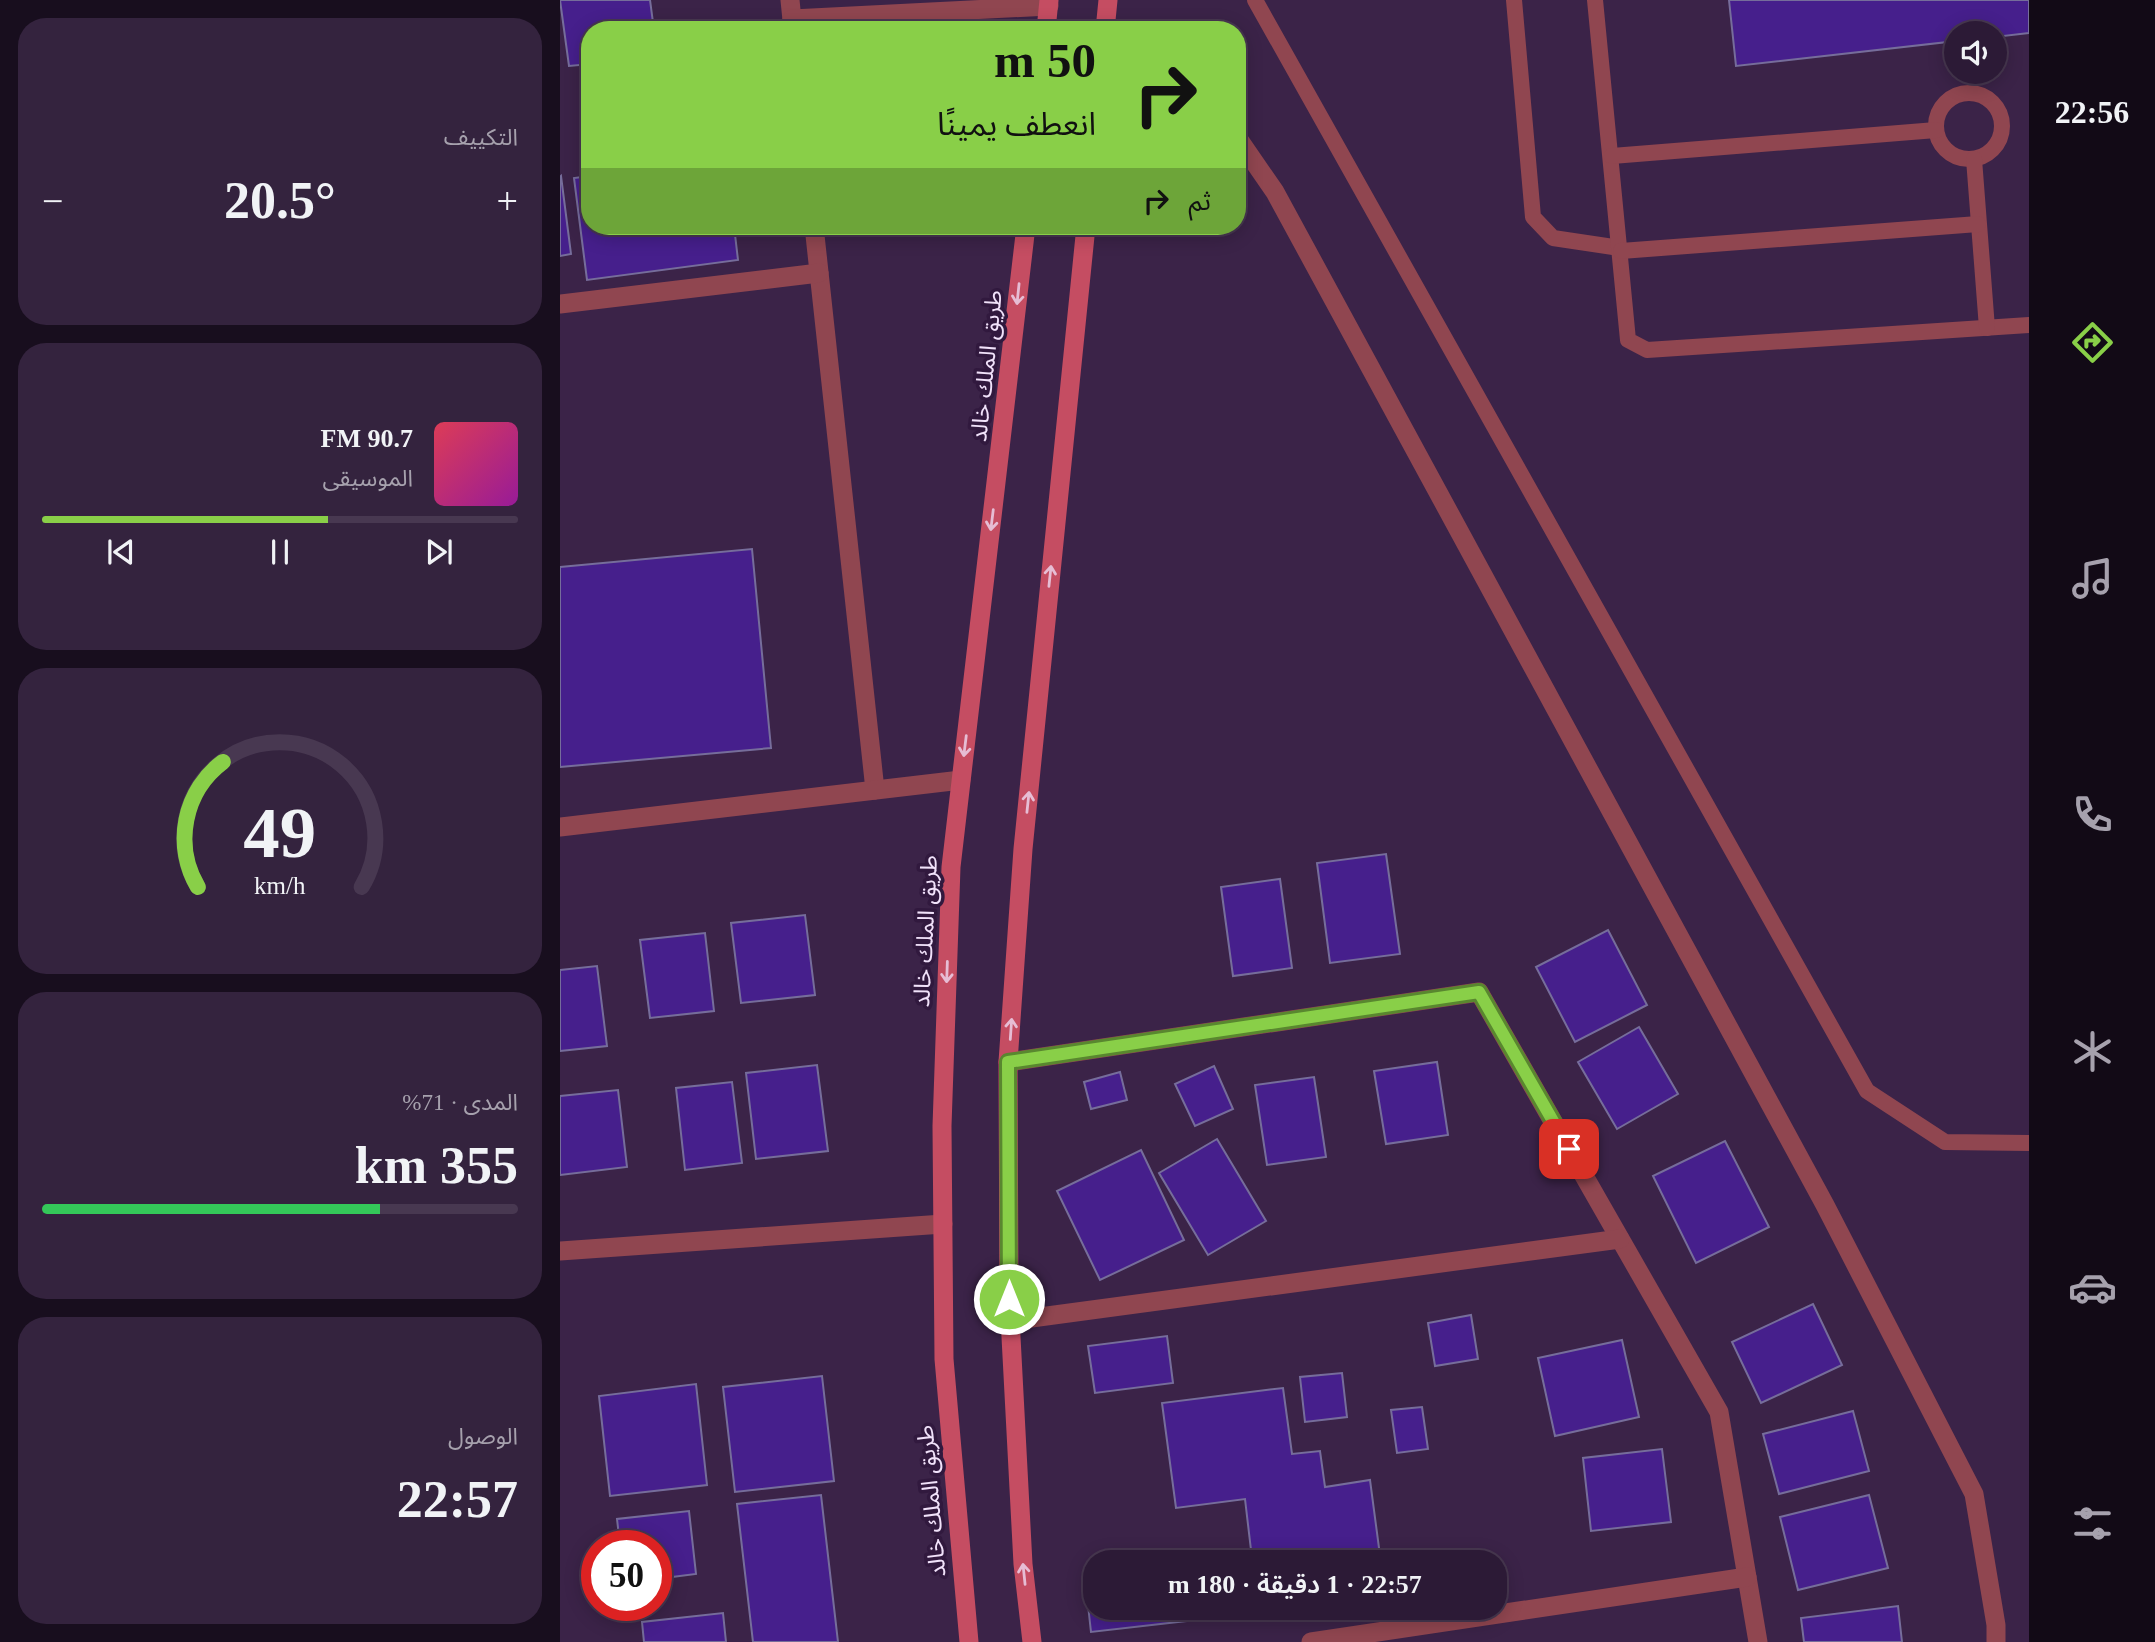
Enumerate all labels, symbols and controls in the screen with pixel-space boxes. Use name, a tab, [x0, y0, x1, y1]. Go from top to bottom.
map controls	[1944, 21, 2007, 84]
button: sound	[1944, 21, 2007, 84]
text: 50 m	[994, 33, 1096, 88]
icon: right	[1120, 49, 1211, 140]
text: 22:56	[2055, 94, 2129, 130]
text: انعطف يمينًا	[937, 106, 1096, 142]
text: التكييف	[444, 125, 518, 150]
text: 20.5°	[224, 172, 336, 229]
text: −	[42, 180, 63, 222]
text: +	[497, 180, 518, 222]
icon: right	[1137, 182, 1175, 220]
text: ثم	[1189, 187, 1211, 216]
one-way arrow	[1012, 282, 1025, 304]
street label: طريق الملك خالد	[966, 289, 1008, 443]
icon: directions	[2068, 318, 2117, 367]
text: 90.7 FM	[321, 424, 413, 453]
text: الموسيقى	[322, 466, 413, 491]
one-way arrow	[986, 508, 999, 530]
icon: previous	[102, 533, 140, 571]
icon: pause	[261, 533, 299, 571]
icon: next	[420, 533, 458, 571]
icon: music	[2068, 554, 2117, 603]
one-way arrow	[1044, 565, 1057, 587]
one-way arrow	[959, 734, 972, 756]
icon: phone	[2068, 790, 2117, 839]
one-way arrow	[1021, 791, 1034, 814]
text: 49	[244, 792, 316, 873]
street label: طريق الملك خالد	[909, 854, 943, 1008]
text: km/h	[254, 872, 306, 899]
one-way arrow	[941, 960, 954, 983]
one-way arrow	[1004, 1018, 1017, 1041]
icon: climate	[2068, 1027, 2117, 1076]
text: المدى · 71%	[402, 1090, 518, 1115]
pin	[1539, 1119, 1599, 1179]
icon: arrive	[1550, 1130, 1588, 1168]
text: 355 km	[355, 1137, 518, 1194]
position arrow	[972, 1262, 1046, 1336]
icon: car	[2068, 1263, 2117, 1312]
text: الوصول	[448, 1424, 518, 1449]
street label: طريق الملك خالد	[912, 1424, 952, 1578]
text: 22:57	[397, 1471, 518, 1528]
icon: filters	[2068, 1499, 2117, 1548]
speed limit sign: 50	[581, 1530, 672, 1621]
one-way arrow	[1017, 1563, 1030, 1586]
text: 22:57 · 1 دقيقة · 180 m	[1168, 1570, 1422, 1599]

